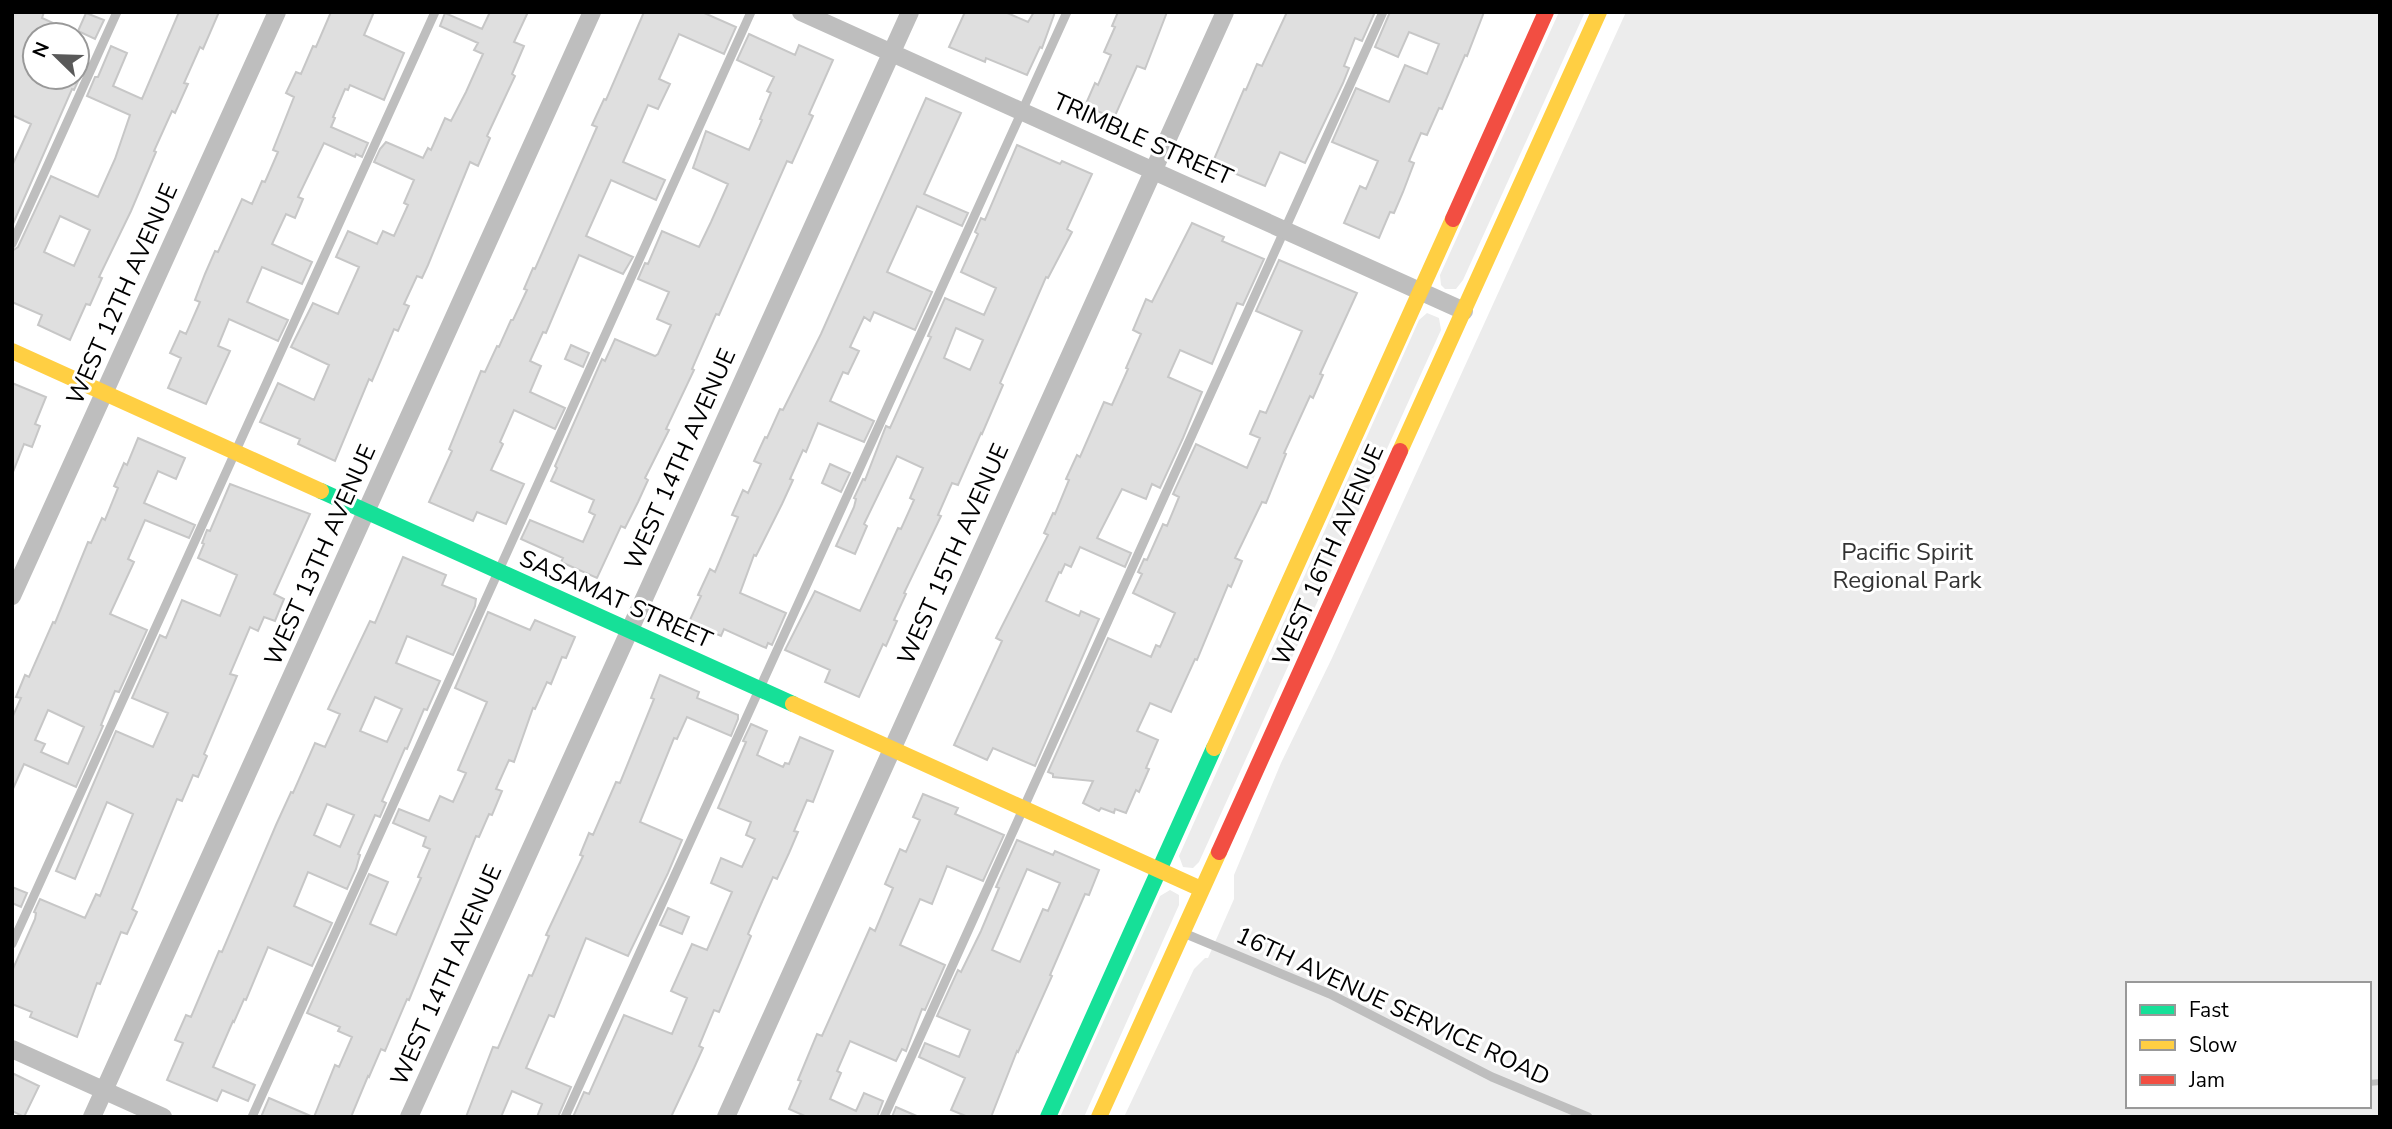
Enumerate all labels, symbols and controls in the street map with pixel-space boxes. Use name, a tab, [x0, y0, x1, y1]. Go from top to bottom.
north arrow	[21, 21, 91, 91]
text: N	[27, 38, 56, 61]
street label: TRIMBLE STREET	[1048, 85, 1238, 193]
street label: WEST 12TH AVENUE	[59, 178, 185, 410]
street label: WEST 14TH AVENUE	[617, 343, 743, 575]
street label: WEST 15TH AVENUE	[890, 438, 1016, 670]
street label: WEST 13TH AVENUE	[257, 439, 383, 671]
street label: WEST 16TH AVENUE	[1265, 439, 1391, 671]
park label: Pacific Spirit Regional Park	[1832, 536, 1983, 596]
street label: SASAMAT STREET	[514, 542, 718, 656]
street label: WEST 14TH AVENUE	[383, 859, 509, 1091]
street label: 16TH AVENUE SERVICE ROAD	[1231, 919, 1555, 1093]
legend	[2126, 982, 2371, 1108]
text: Fast	[2189, 996, 2229, 1024]
text: Slow	[2189, 1031, 2238, 1059]
text: Jam	[2188, 1066, 2225, 1094]

